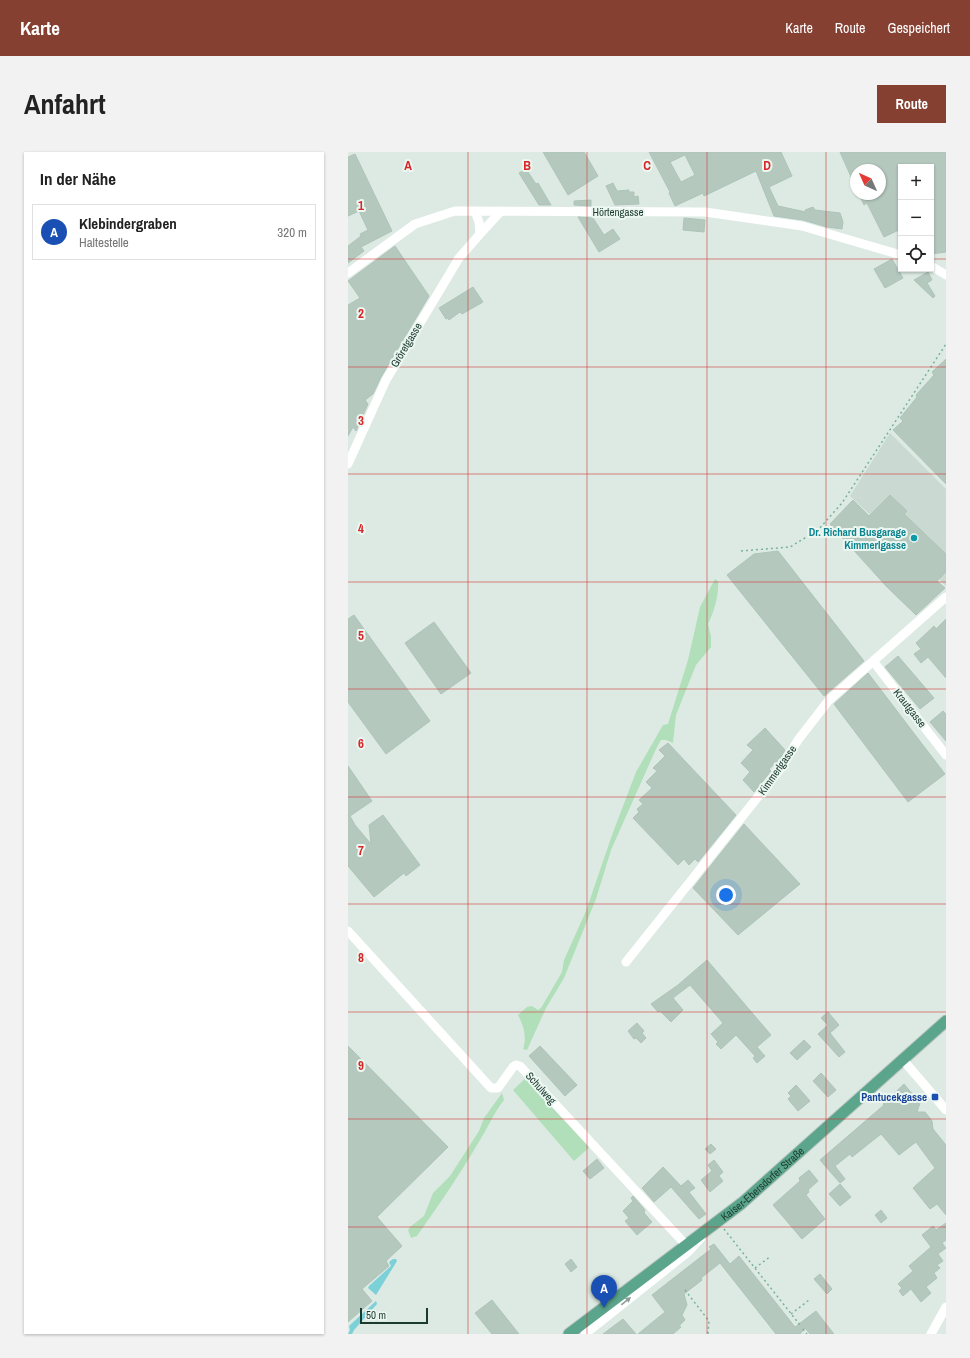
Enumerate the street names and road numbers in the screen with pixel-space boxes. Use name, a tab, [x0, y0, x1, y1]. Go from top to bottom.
street label: Hörtengasse	[592, 205, 644, 219]
street label: Gröretgasse	[387, 320, 425, 370]
street label: Krautgasse	[890, 686, 930, 730]
street label: Kimmerlgasse	[755, 742, 799, 798]
street label: Schulweg	[523, 1069, 559, 1107]
street label: Kaiser-Ebersdorfer Straße	[718, 1144, 807, 1224]

